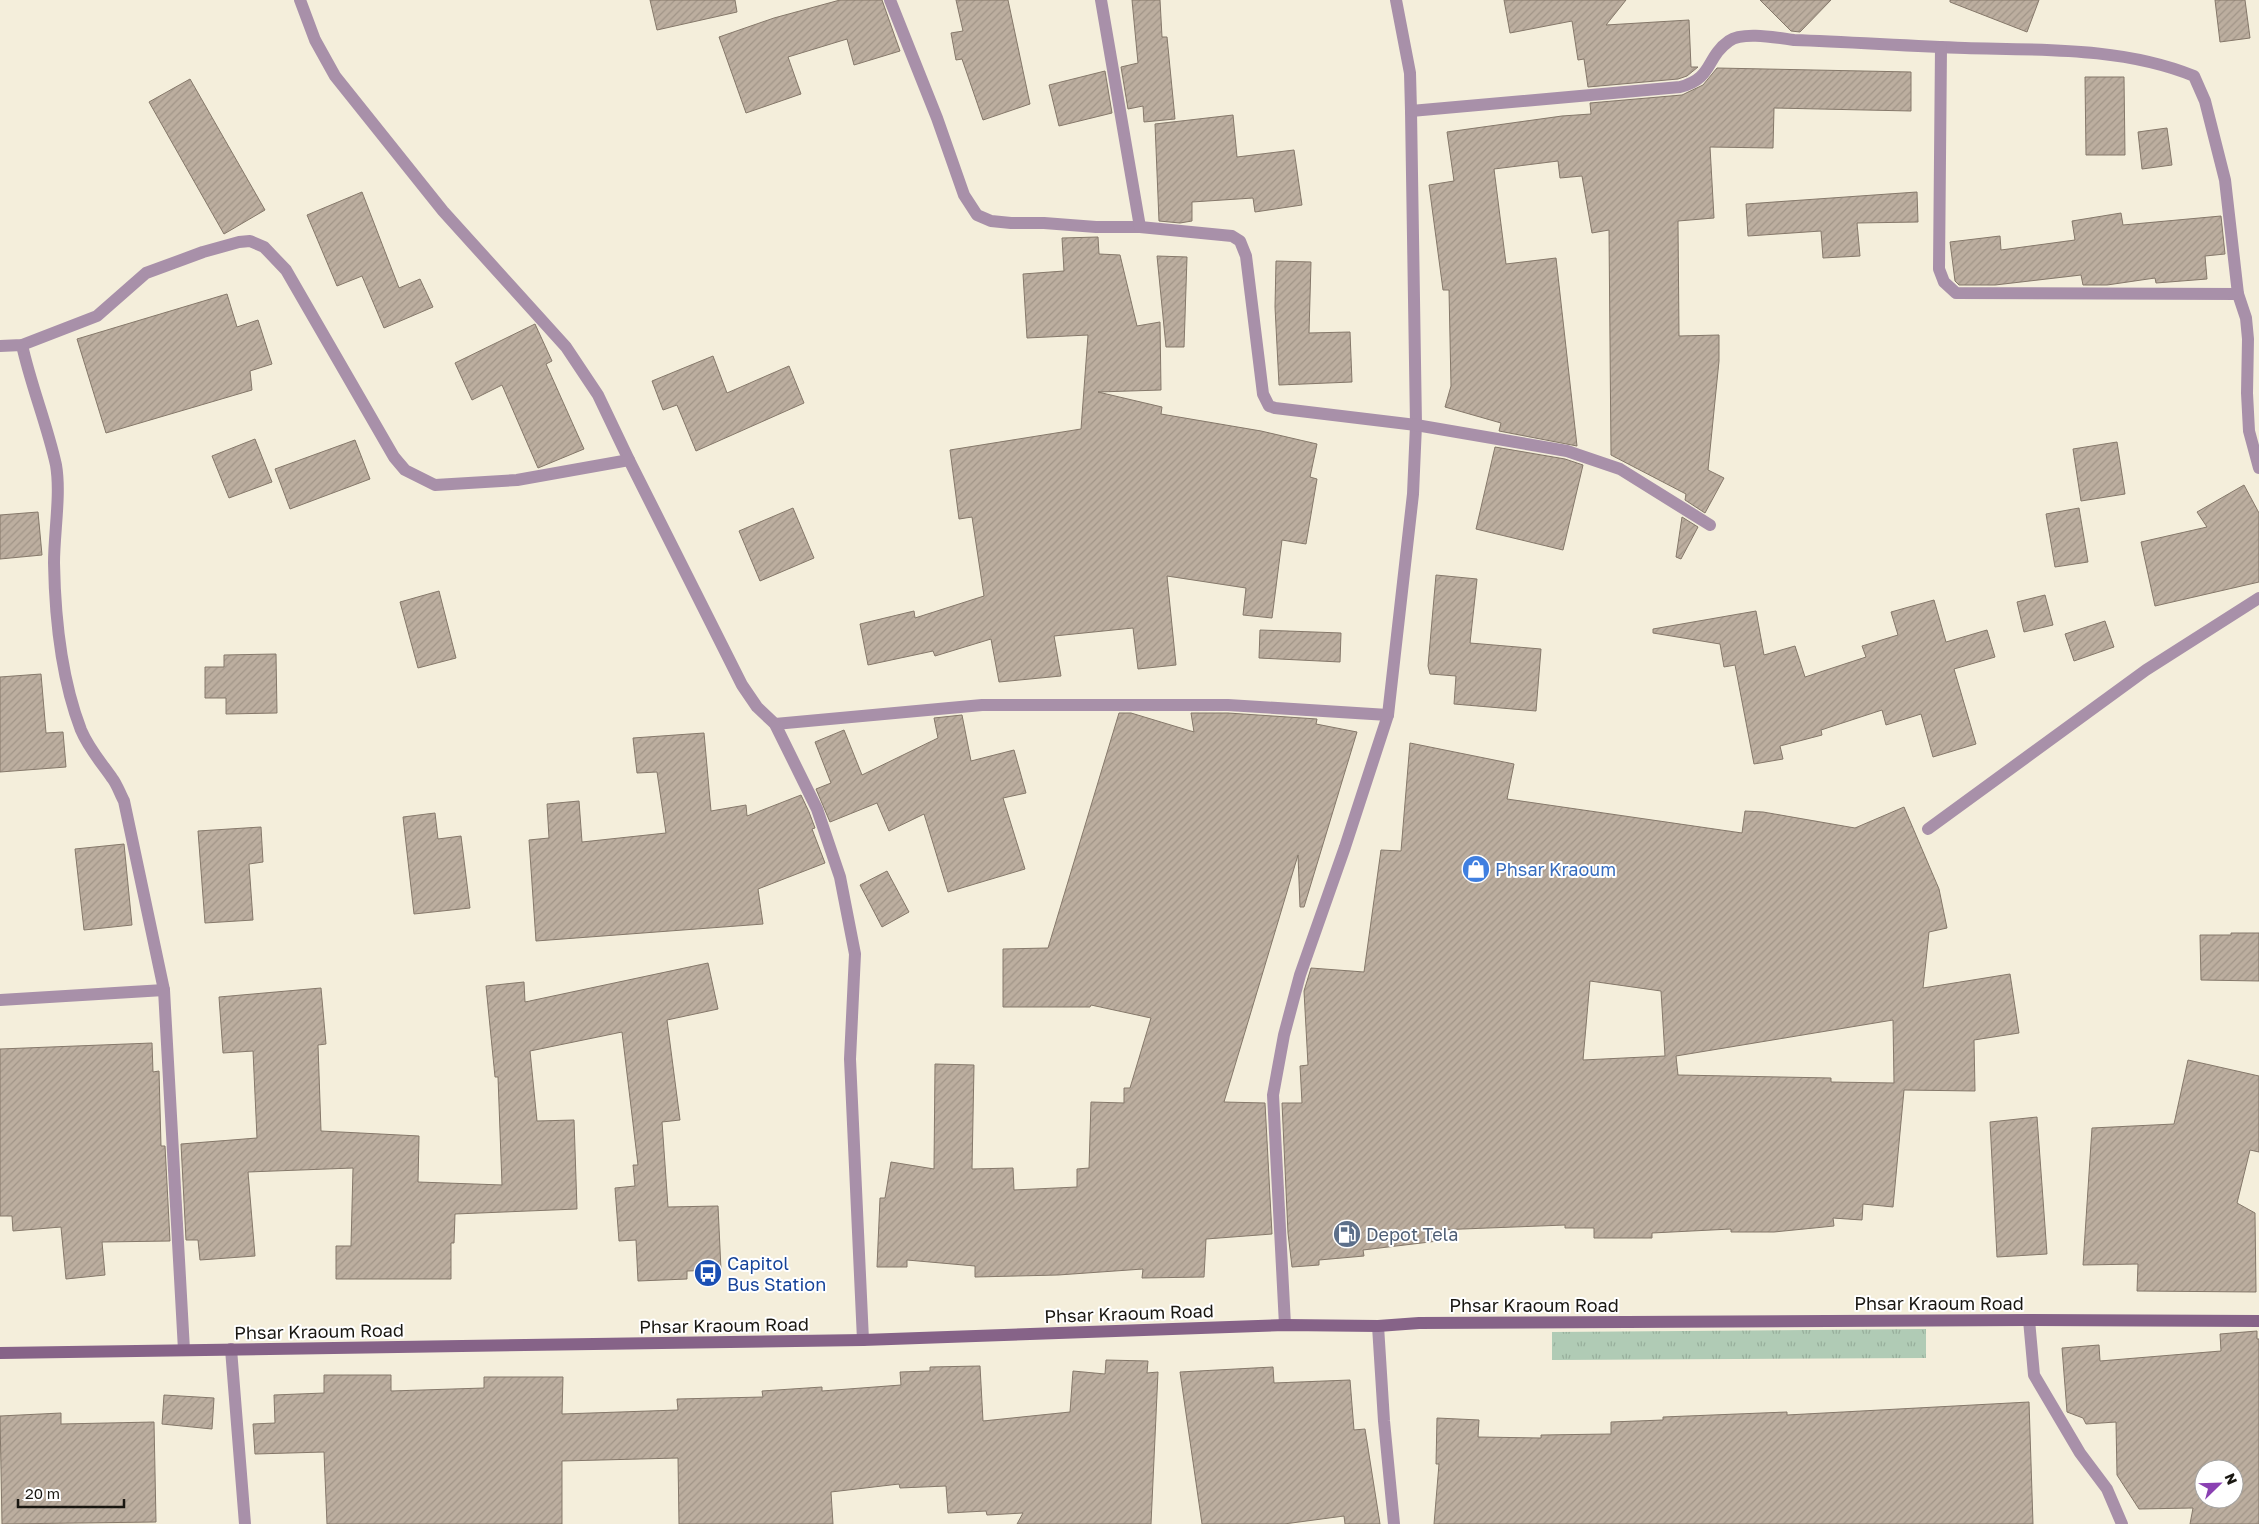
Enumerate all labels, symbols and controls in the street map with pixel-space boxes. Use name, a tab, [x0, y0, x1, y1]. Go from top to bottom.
shop icon: Phsar Kraoum	[1461, 854, 1491, 884]
place label: Phsar Kraoum	[1495, 858, 1616, 880]
fuel station icon: Depot Tela	[1332, 1219, 1362, 1249]
place label: Depot Tela	[1366, 1223, 1459, 1245]
place label: Capitol Bus Station	[727, 1252, 826, 1295]
bus stop icon: Capitol Bus Station	[693, 1258, 723, 1288]
street label: Phsar Kraoum Road	[1854, 1292, 2024, 1314]
street label: Phsar Kraoum Road	[1449, 1294, 1619, 1316]
street label: Phsar Kraoum Road	[1044, 1299, 1214, 1327]
street label: Phsar Kraoum Road	[639, 1313, 809, 1337]
street label: Phsar Kraoum Road	[234, 1319, 404, 1343]
north arrow	[2194, 1459, 2244, 1509]
text: N	[2222, 1471, 2241, 1487]
scale bar	[18, 1476, 124, 1508]
text: 20 m	[25, 1484, 60, 1502]

